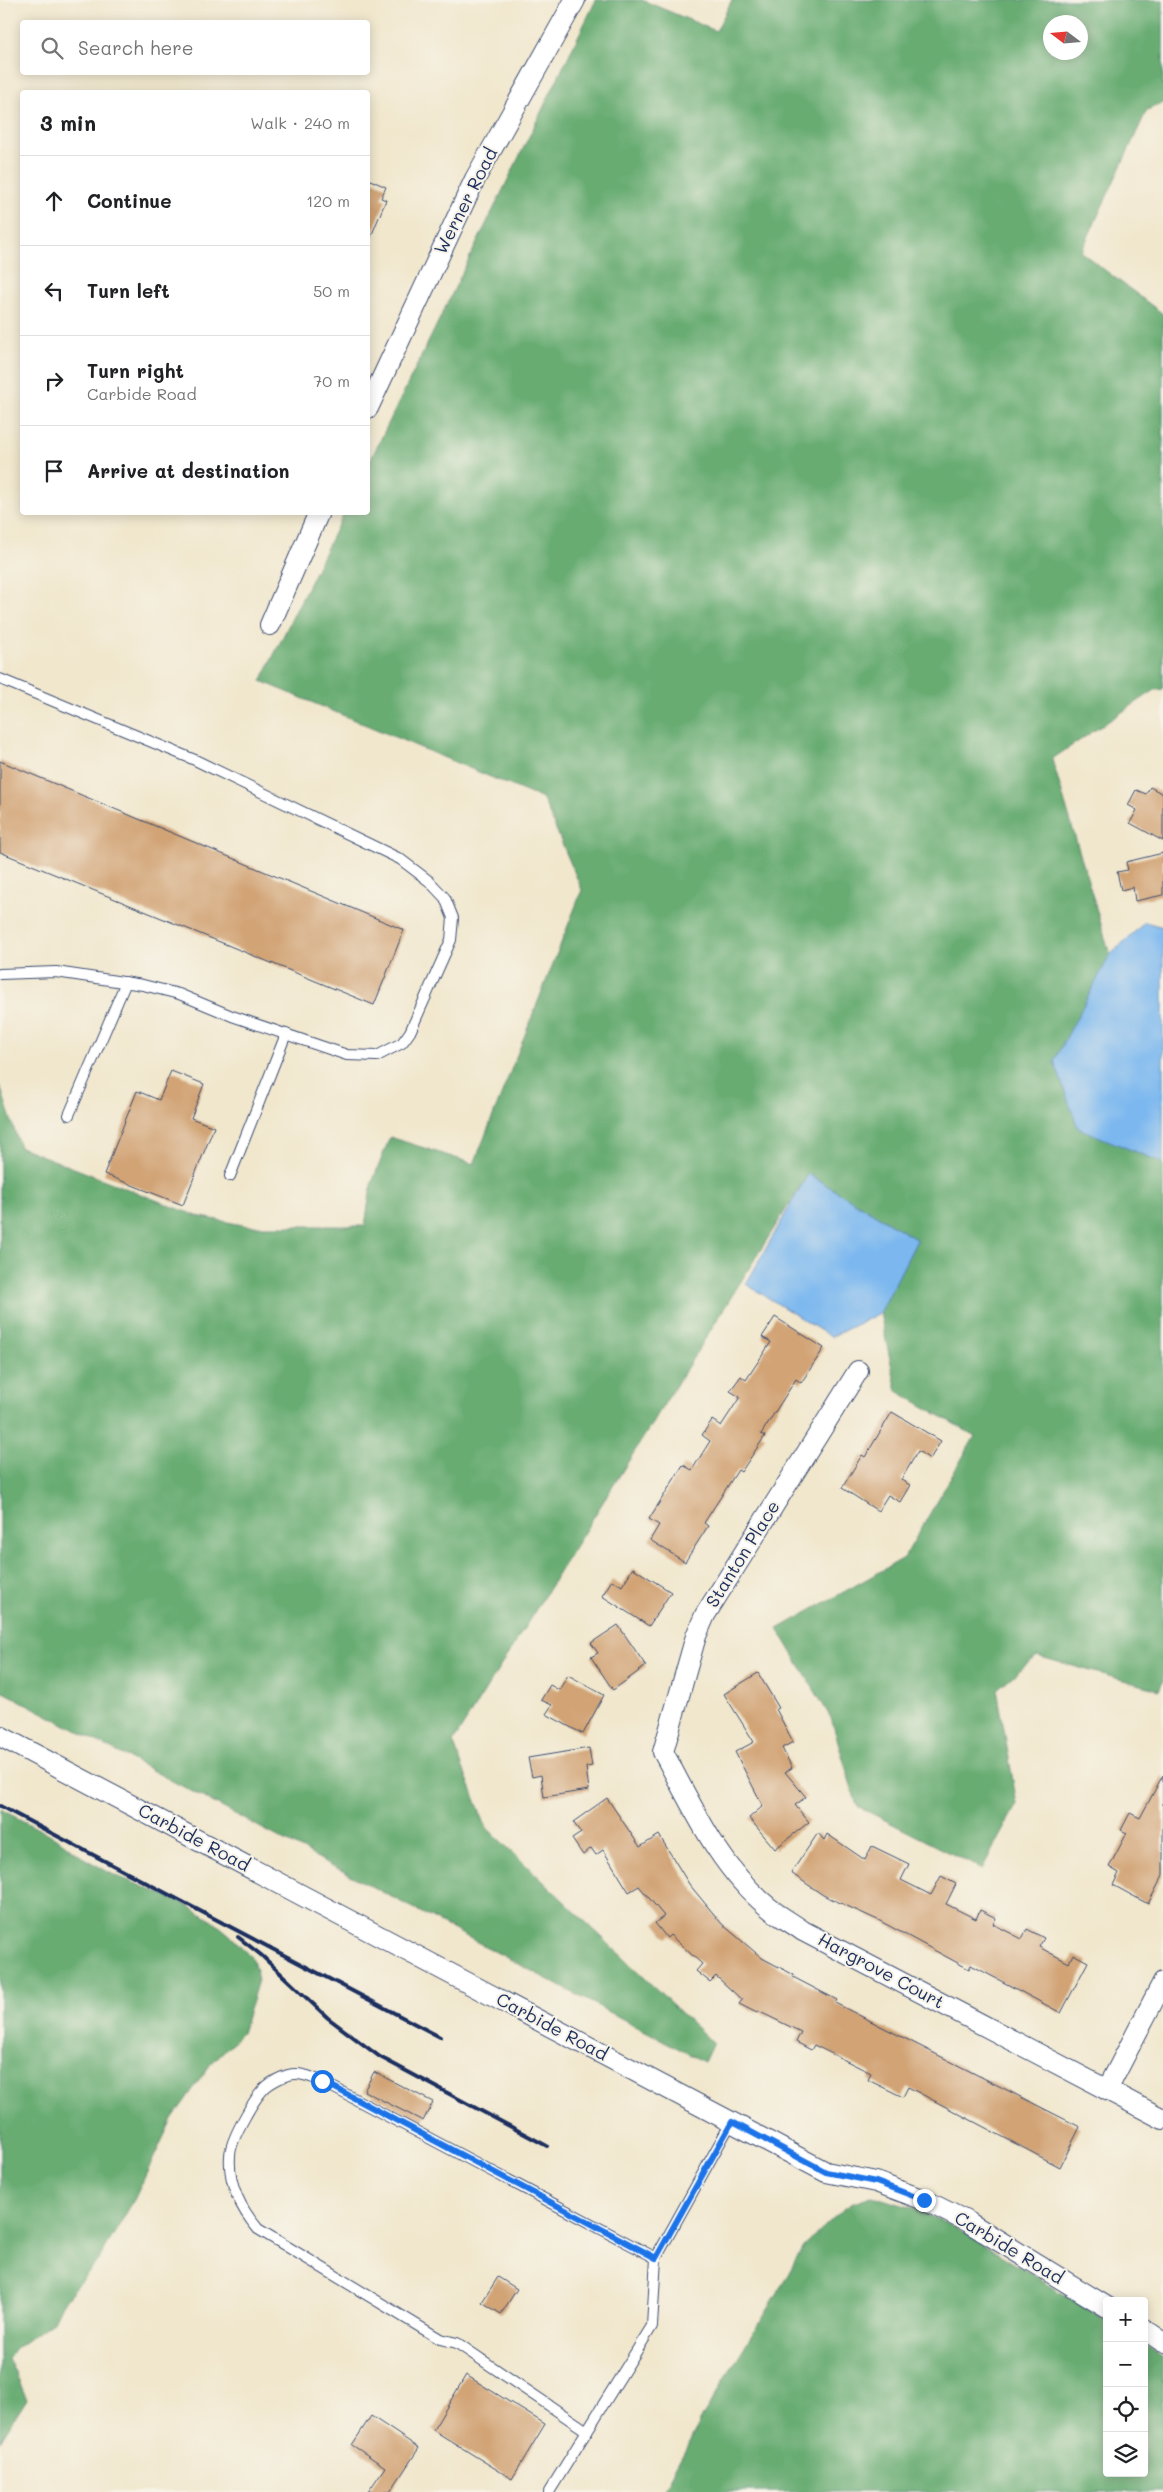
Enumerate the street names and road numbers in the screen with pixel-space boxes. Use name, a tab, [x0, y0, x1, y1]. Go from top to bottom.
street label: Werner Road	[428, 143, 502, 258]
street label: Stanton Place	[700, 1495, 785, 1612]
street label: Carbide Road	[134, 1798, 255, 1877]
street label: Hargrove Court	[814, 1927, 949, 2014]
street label: Carbide Road	[492, 1987, 613, 2066]
street label: Carbide Road	[951, 2205, 1069, 2289]

